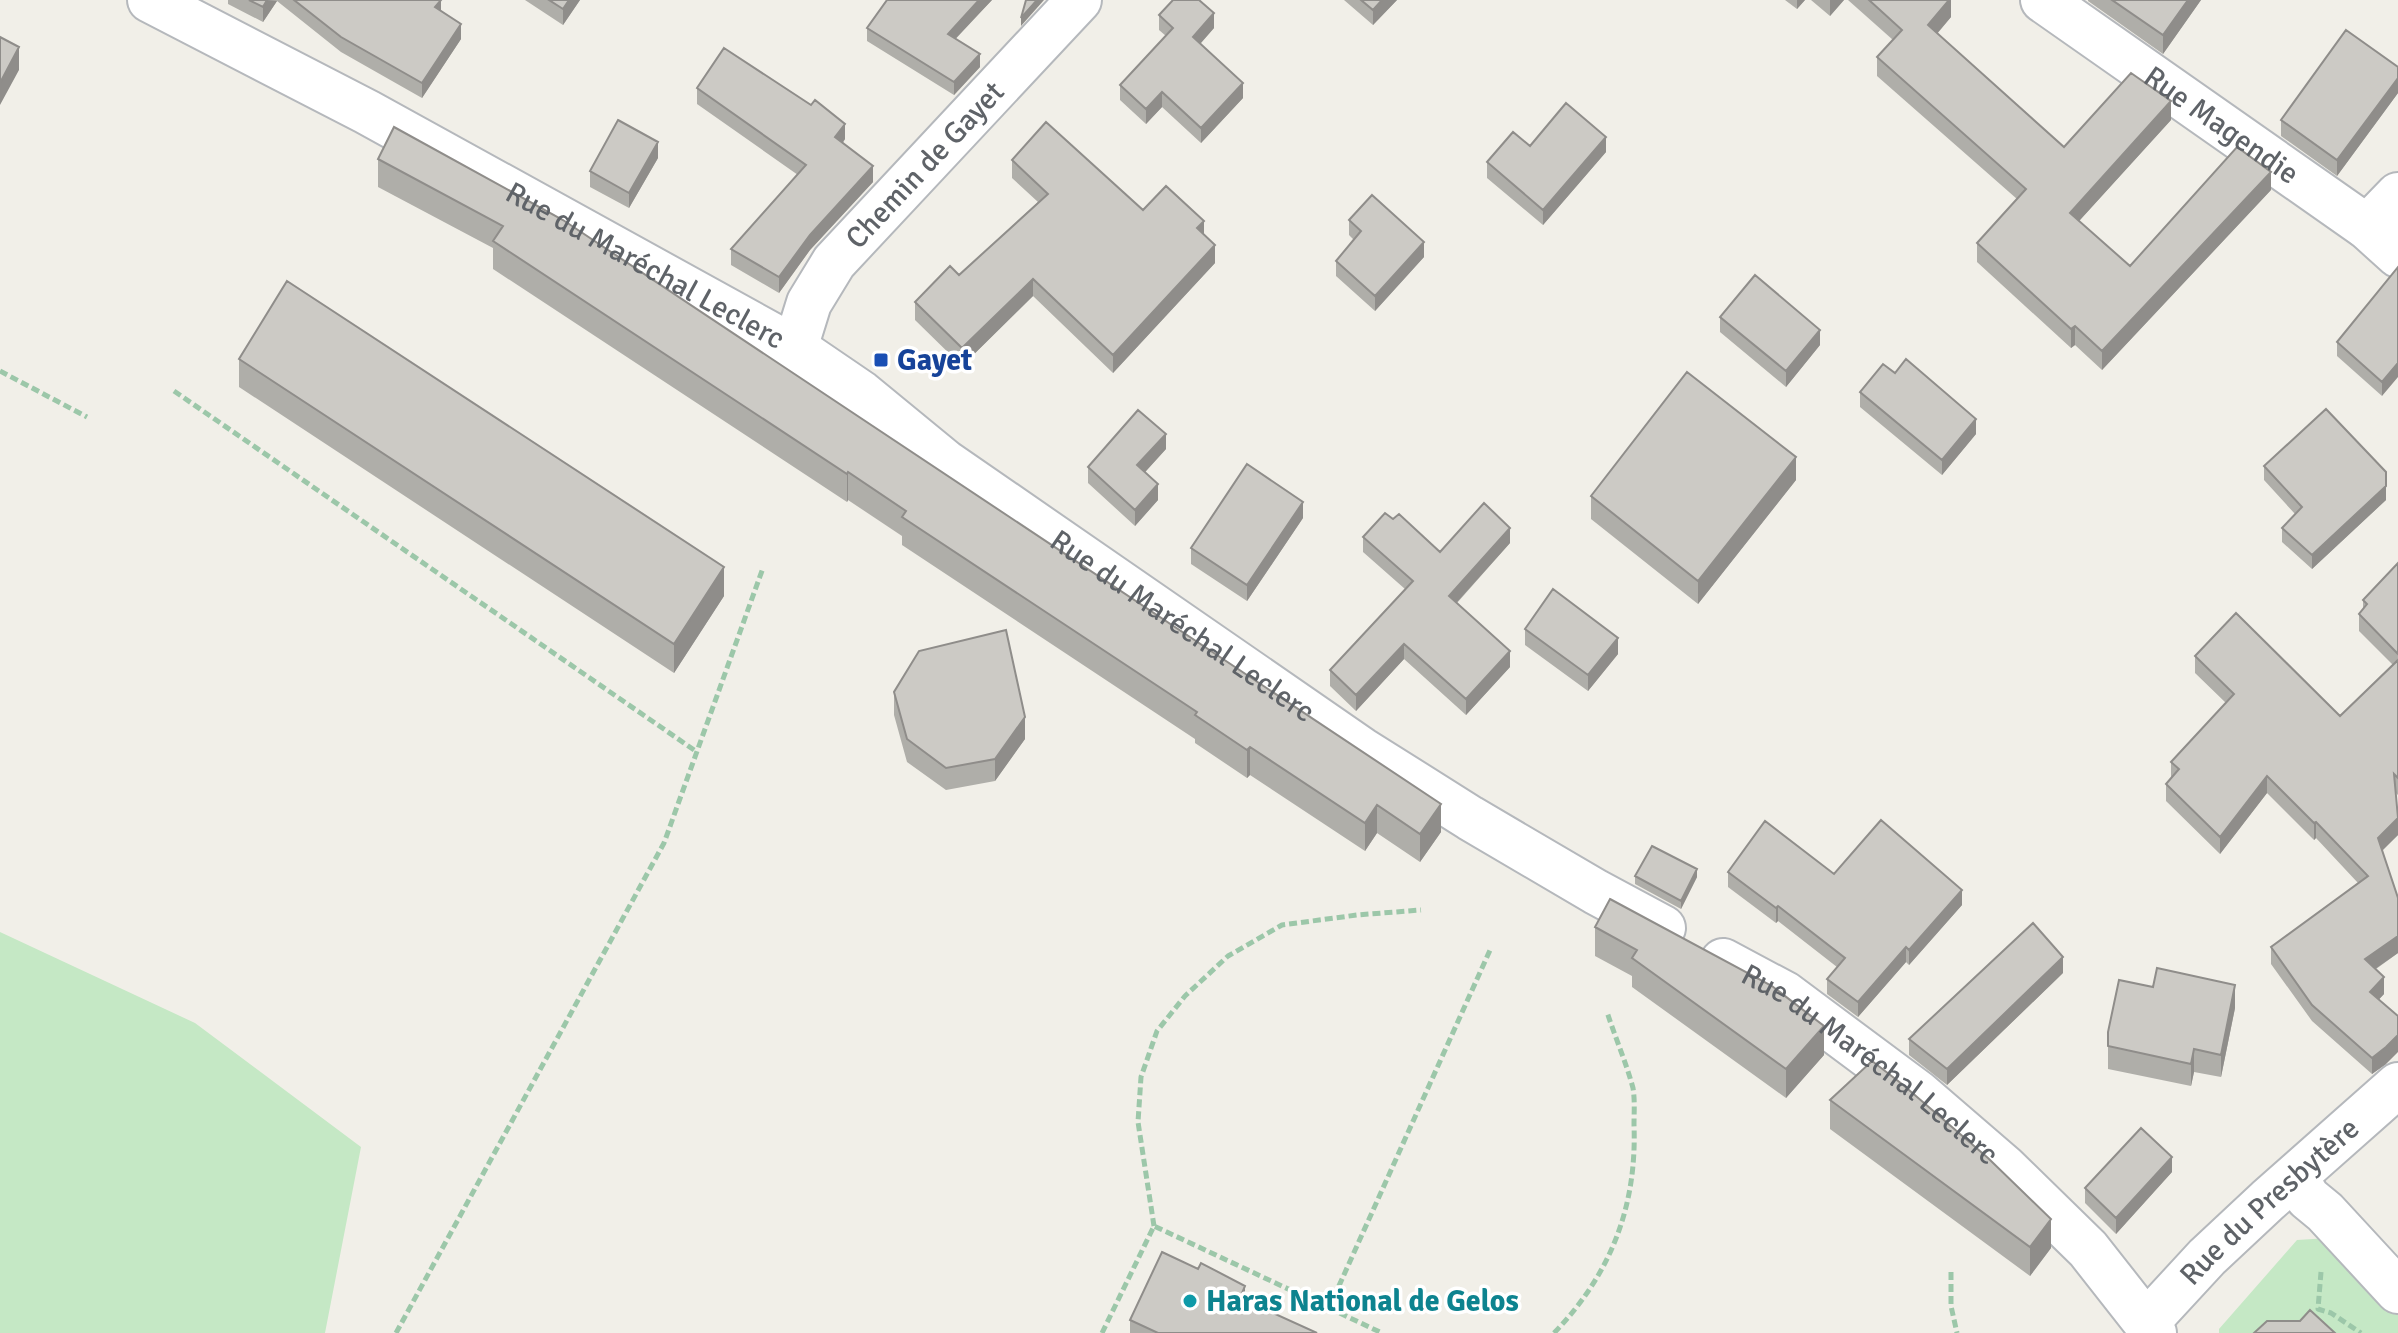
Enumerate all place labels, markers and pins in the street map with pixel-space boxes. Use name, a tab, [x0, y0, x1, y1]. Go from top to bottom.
place label: Gayet	[897, 342, 972, 379]
marker: Gayet	[872, 351, 890, 369]
place label: Haras National de Gelos	[1206, 1283, 1519, 1320]
marker: Haras National de Gelos	[1181, 1292, 1199, 1310]

